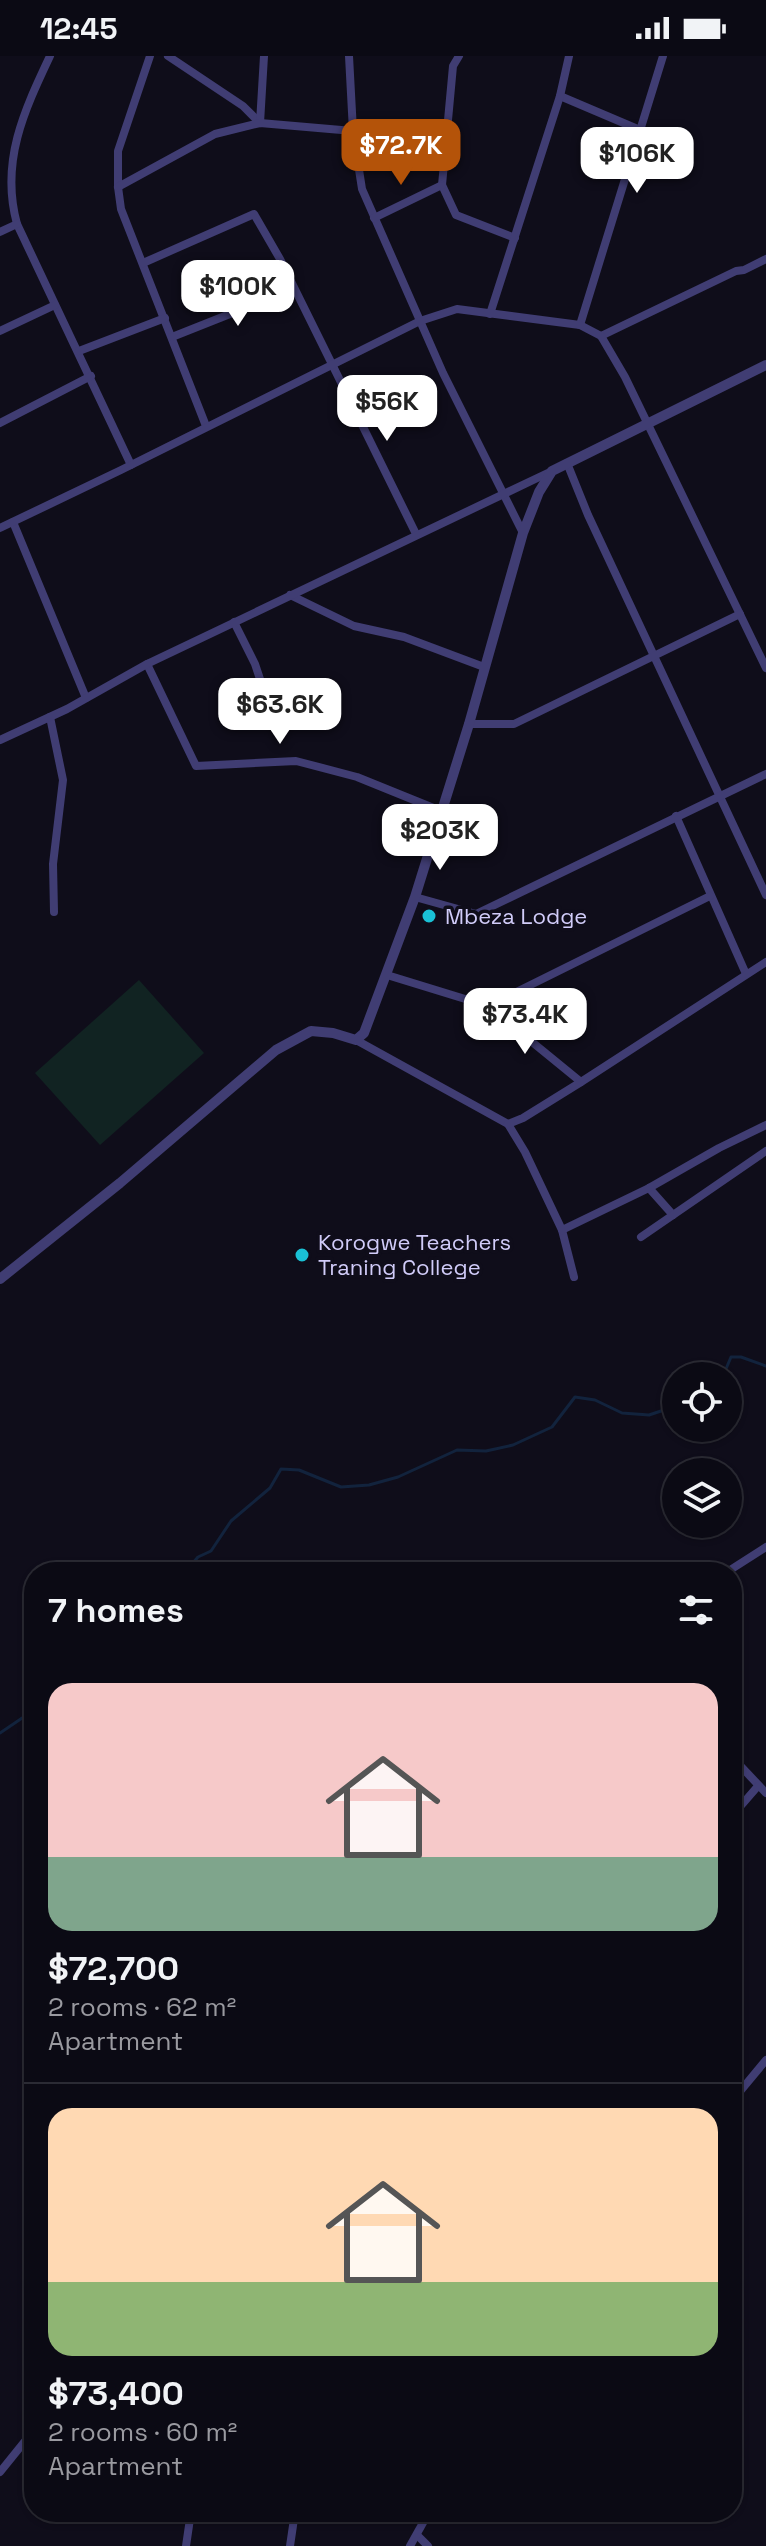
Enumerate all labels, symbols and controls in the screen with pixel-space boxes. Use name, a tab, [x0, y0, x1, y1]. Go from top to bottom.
text: 12:45	[40, 9, 117, 48]
pin: $72.7K	[336, 119, 466, 187]
pin: $106K	[581, 127, 693, 195]
text: $72.7K	[359, 128, 443, 162]
text: $106K	[599, 136, 675, 170]
pin: $100K	[182, 260, 294, 328]
text: $100K	[199, 269, 277, 303]
pin: $56K	[340, 375, 434, 443]
text: $56K	[355, 384, 419, 418]
pin: $63.6K	[215, 678, 345, 746]
text: $63.6K	[236, 687, 324, 721]
pin: $203K	[384, 804, 496, 872]
text: $203K	[400, 813, 480, 847]
place label: Mbeza Lodge	[445, 902, 587, 930]
marker: Mbeza Lodge	[420, 907, 438, 925]
pin: $73.4K	[460, 988, 590, 1056]
text: $73.4K	[482, 997, 568, 1031]
place label: Korogwe Teachers Traning College	[318, 1228, 511, 1281]
marker: Korogwe Teachers Traning College	[293, 1246, 311, 1264]
map controls	[662, 1362, 742, 1538]
button: locate	[662, 1362, 742, 1442]
button: layers	[662, 1458, 742, 1538]
icon: filters	[674, 1588, 718, 1632]
text: 7 homes	[48, 1589, 184, 1632]
icon: home	[311, 1735, 455, 1879]
text: $72,700	[48, 1947, 179, 1990]
text: 2 rooms · 62 m²	[48, 1990, 236, 2024]
text: Apartment	[48, 2024, 183, 2058]
icon: home	[311, 2160, 455, 2304]
text: $73,400	[48, 2372, 184, 2415]
text: 2 rooms · 60 m²	[48, 2415, 237, 2449]
text: Apartment	[48, 2449, 183, 2483]

